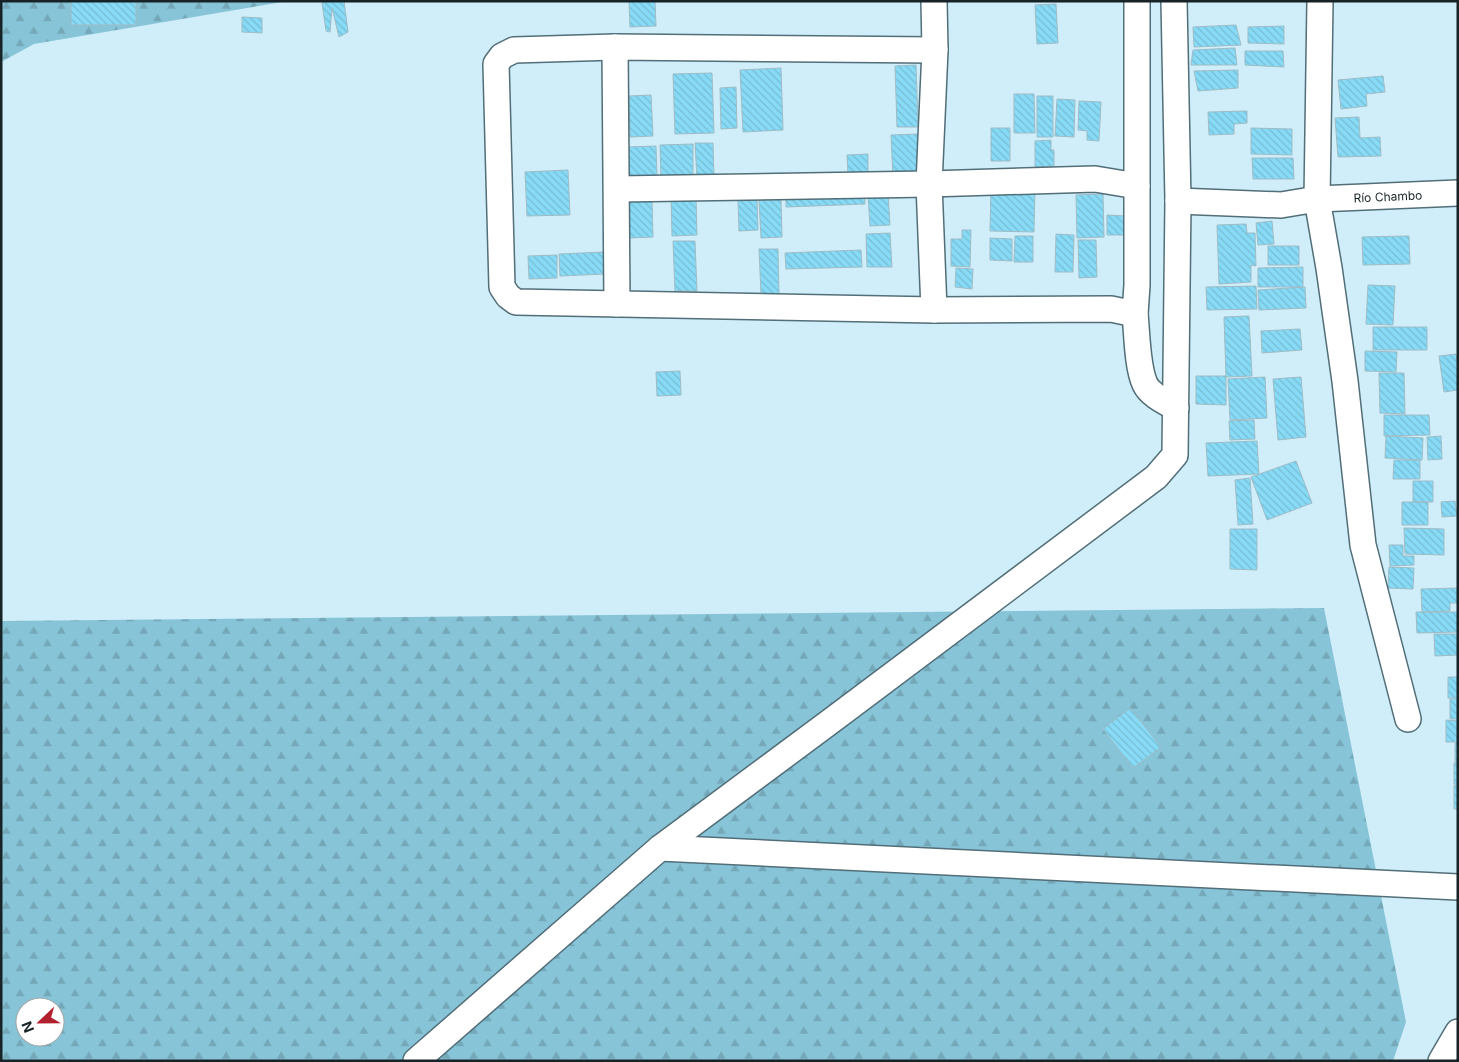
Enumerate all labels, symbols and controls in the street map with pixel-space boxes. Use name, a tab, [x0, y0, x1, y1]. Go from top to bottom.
street label: Río Chambo	[1353, 187, 1423, 205]
north arrow	[15, 997, 65, 1047]
text: N	[18, 1019, 37, 1035]

